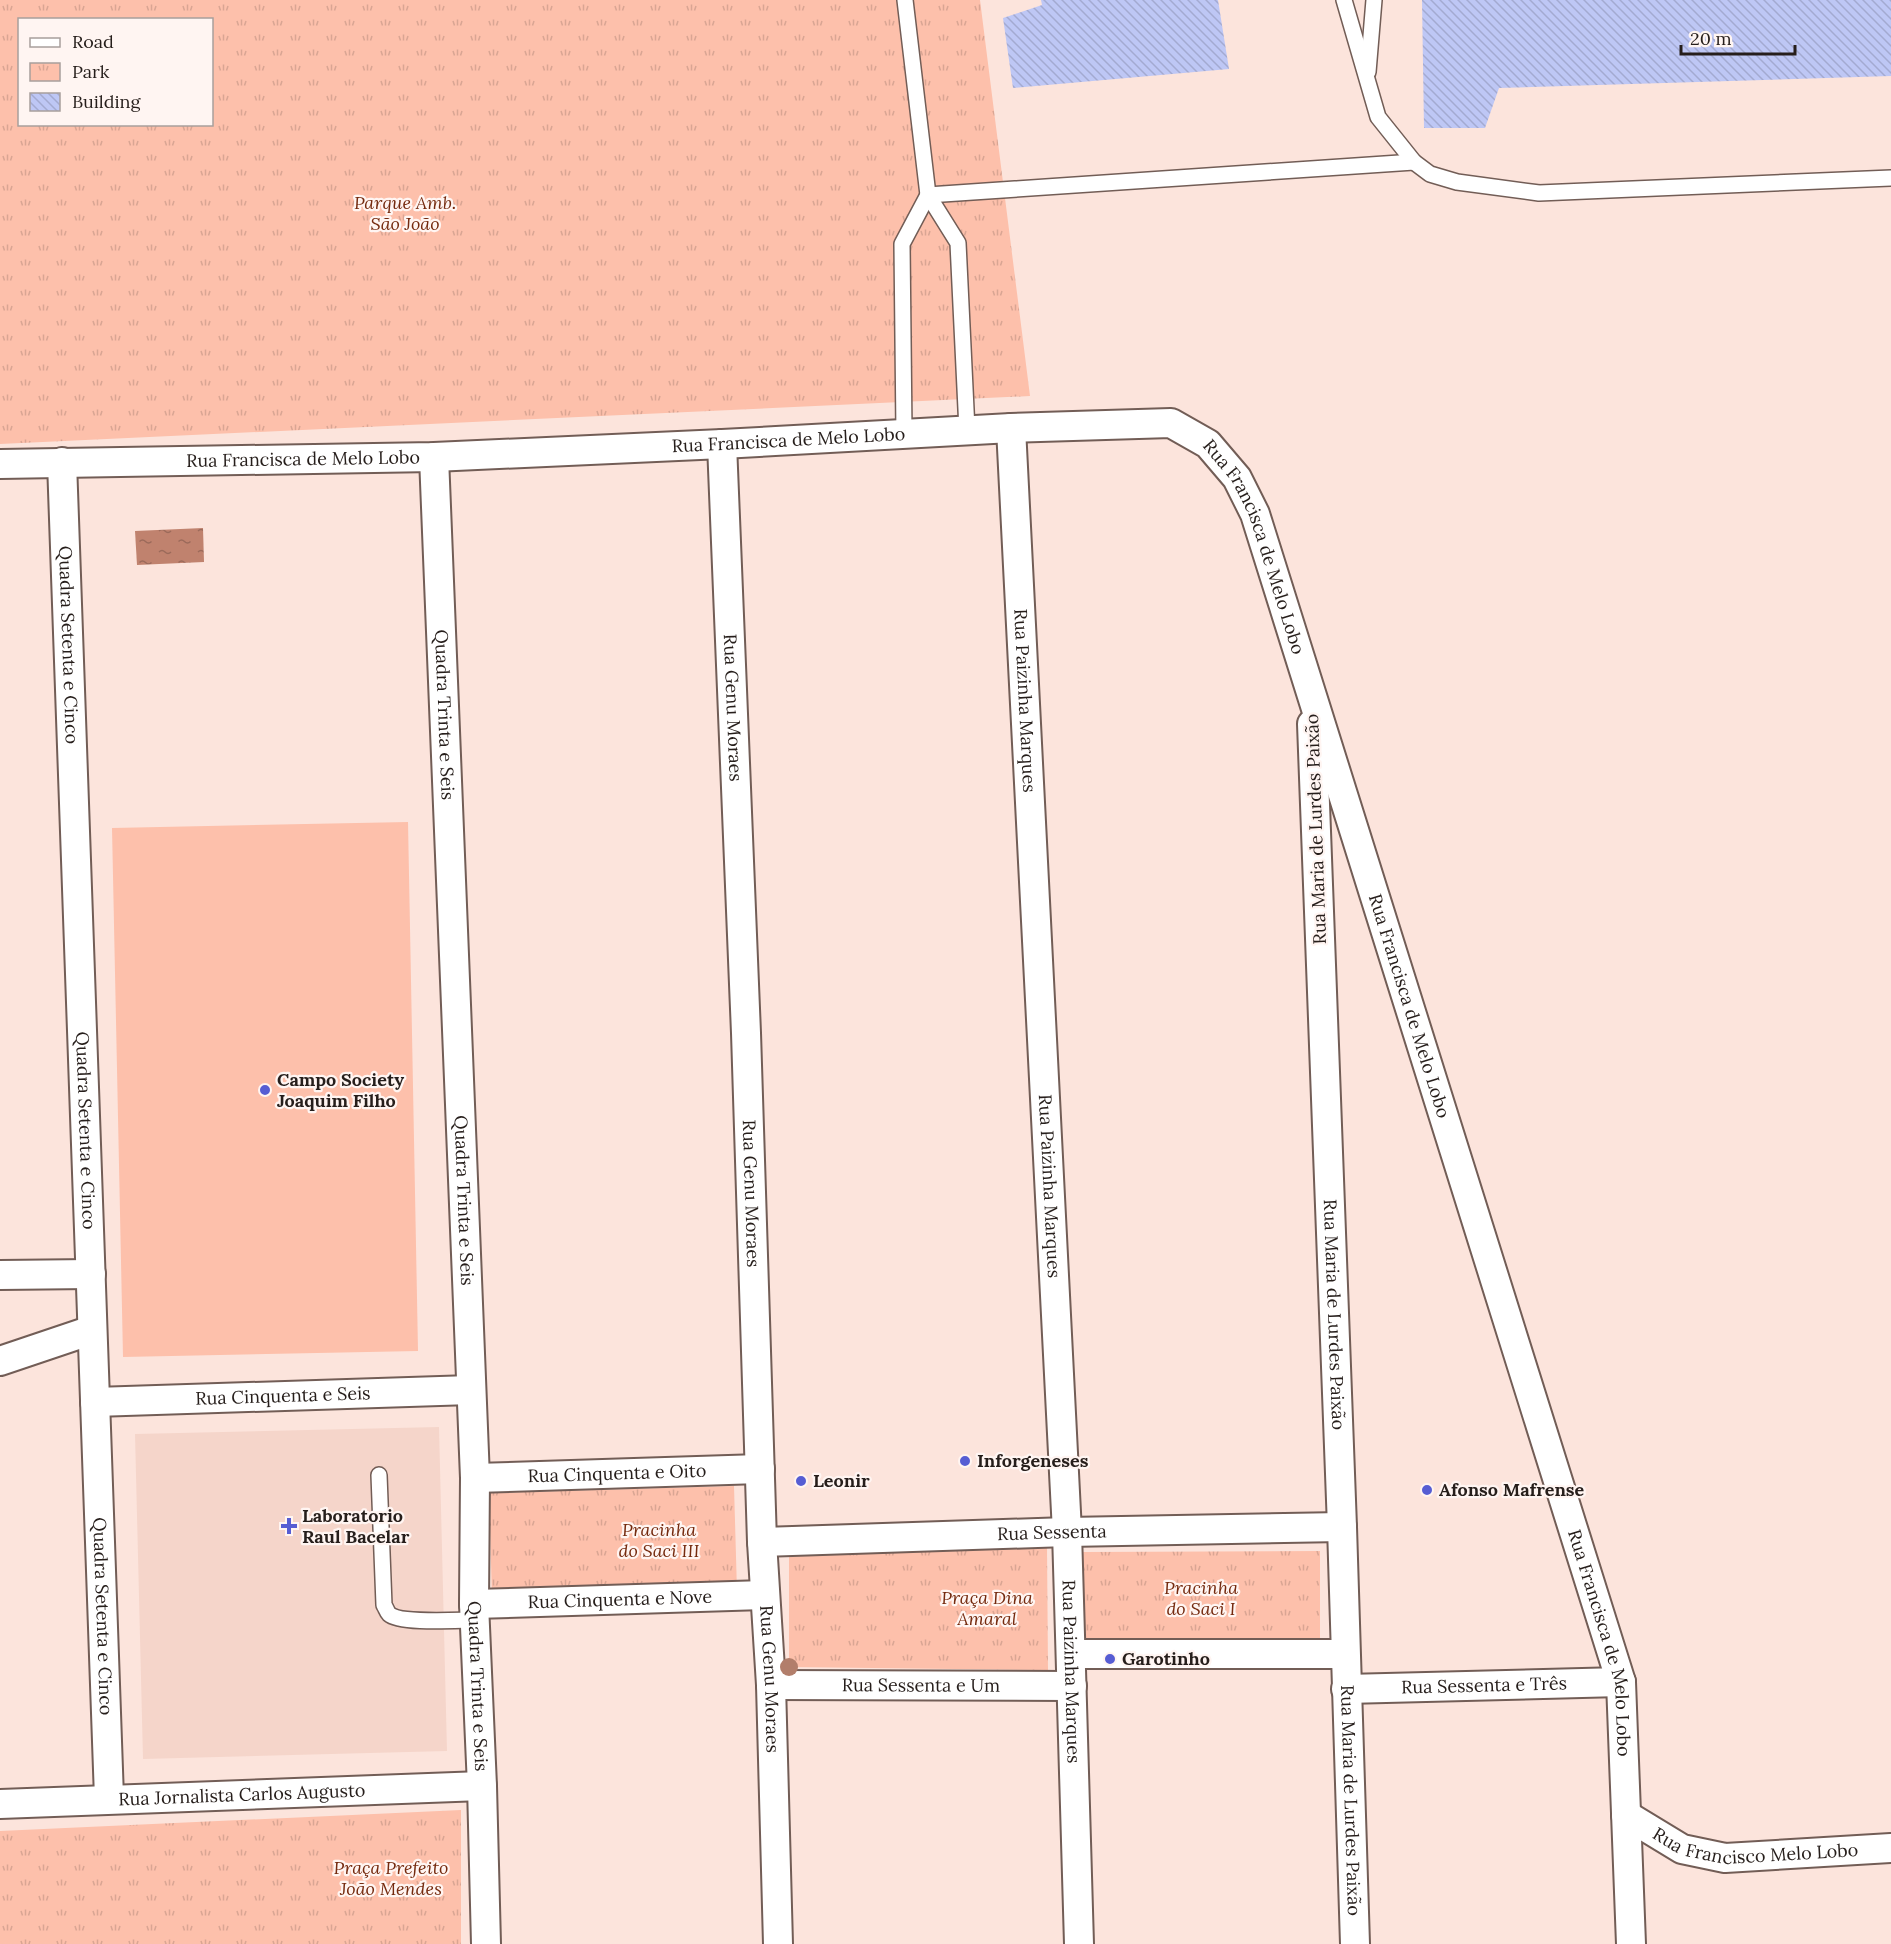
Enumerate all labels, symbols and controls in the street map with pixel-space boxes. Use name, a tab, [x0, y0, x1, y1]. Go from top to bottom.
legend	[18, 18, 213, 126]
scale bar	[1681, 18, 1795, 56]
text: 20 m	[1690, 27, 1732, 50]
text: Road	[72, 30, 114, 53]
text: Park	[72, 60, 110, 83]
text: Building	[72, 90, 142, 113]
park label: Parque Amb. São João	[354, 191, 456, 235]
street label: Rua Francisca de Melo Lobo	[671, 422, 906, 457]
street label: Rua Francisca de Melo Lobo	[1198, 434, 1310, 657]
street label: Rua Francisca de Melo Lobo	[186, 445, 420, 472]
street label: Quadra Setenta e Cinco	[54, 545, 84, 744]
street label: Rua Paizinha Marques	[1009, 608, 1041, 793]
street label: Quadra Trinta e Seis	[430, 629, 460, 800]
street label: Rua Genu Moraes	[719, 633, 748, 782]
street label: Rua Maria de Lurdes Paixão	[1300, 713, 1331, 945]
street label: Rua Francisca de Melo Lobo	[1364, 891, 1456, 1121]
street label: Quadra Setenta e Cinco	[71, 1031, 101, 1230]
place label: Campo Society Joaquim Filho	[277, 1068, 404, 1112]
marker: Campo Society Joaquim Filho	[258, 1083, 272, 1097]
street label: Rua Paizinha Marques	[1034, 1094, 1066, 1278]
street label: Quadra Trinta e Seis	[449, 1115, 479, 1286]
street label: Rua Genu Moraes	[738, 1119, 765, 1268]
street label: Rua Maria de Lurdes Paixão	[1319, 1199, 1350, 1430]
street label: Rua Cinquenta e Seis	[195, 1381, 371, 1410]
place label: Inforgeneses	[977, 1449, 1089, 1472]
marker: Inforgeneses	[958, 1454, 972, 1468]
street label: Rua Cinquenta e Oito	[527, 1459, 707, 1487]
place label: Leonir	[813, 1469, 870, 1492]
marker: Leonir	[794, 1474, 808, 1488]
place label: Afonso Mafrense	[1439, 1478, 1585, 1501]
marker: Afonso Mafrense	[1420, 1483, 1434, 1497]
place label: Laboratorio Raul Bacelar	[302, 1504, 410, 1548]
street label: Quadra Setenta e Cinco	[88, 1517, 118, 1716]
marker: Laboratorio Raul Bacelar	[280, 1517, 298, 1535]
park label: Pracinha do Saci III	[618, 1518, 700, 1562]
street label: Rua Sessenta	[997, 1519, 1107, 1545]
street label: Rua Francisca de Melo Lobo	[1563, 1526, 1636, 1757]
park label: Pracinha do Saci I	[1164, 1576, 1238, 1620]
street label: Rua Paizinha Marques	[1057, 1579, 1086, 1764]
street label: Rua Cinquenta e Nove	[527, 1585, 713, 1613]
park label: Praça Dina Amaral	[941, 1586, 1033, 1630]
street label: Quadra Trinta e Seis	[463, 1600, 493, 1772]
street label: Rua Genu Moraes	[755, 1604, 785, 1753]
place label: Garotinho	[1122, 1647, 1210, 1670]
marker: Garotinho	[1103, 1652, 1117, 1666]
street label: Rua Sessenta e Três	[1401, 1671, 1567, 1699]
street label: Rua Sessenta e Um	[842, 1673, 1000, 1697]
street label: Rua Maria de Lurdes Paixão	[1336, 1684, 1366, 1916]
street label: Rua Jornalista Carlos Augusto	[118, 1778, 366, 1811]
street label: Rua Francisco Melo Lobo	[1649, 1822, 1859, 1869]
park label: Praça Prefeito João Mendes	[334, 1856, 448, 1900]

